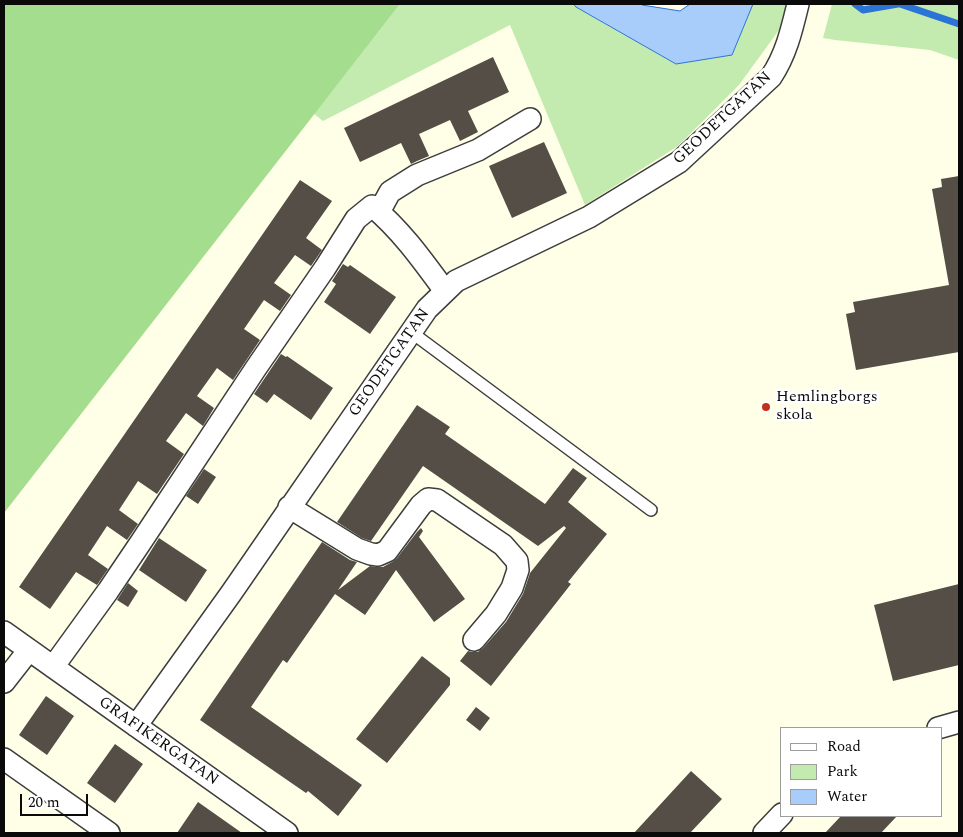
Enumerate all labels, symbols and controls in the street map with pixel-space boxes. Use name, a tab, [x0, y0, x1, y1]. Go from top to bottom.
street label: GEODETGATAN	[670, 68, 776, 170]
street label: GEODETGATAN	[345, 305, 435, 421]
place label: Hemlingborgs skola	[776, 388, 878, 426]
marker: Hemlingborgs skola	[760, 401, 772, 413]
street label: GRAFIKERGATAN	[94, 693, 222, 791]
legend	[780, 727, 943, 817]
text: Road	[827, 735, 861, 758]
text: Park	[827, 760, 858, 783]
scale bar	[22, 784, 90, 816]
text: Water	[827, 785, 867, 808]
text: 20 m	[28, 791, 60, 814]

